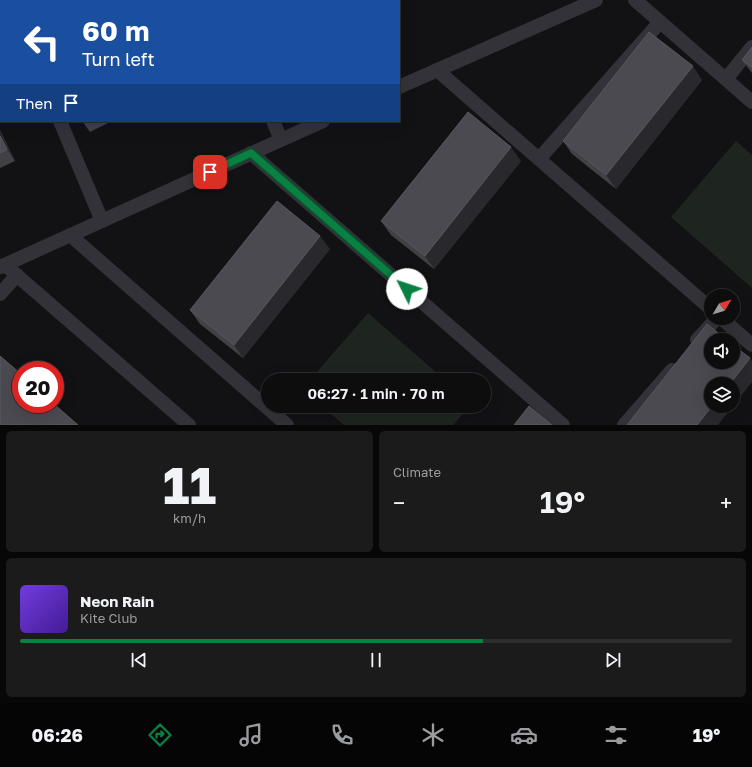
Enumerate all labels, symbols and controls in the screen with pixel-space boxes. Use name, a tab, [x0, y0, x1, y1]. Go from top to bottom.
text: 60 m	[82, 14, 149, 47]
icon: left	[16, 16, 68, 68]
text: Turn left	[82, 48, 155, 70]
icon: arrive	[60, 92, 82, 114]
text: Then	[16, 94, 52, 112]
pin	[193, 155, 227, 189]
icon: arrive	[199, 161, 221, 183]
position arrow	[386, 268, 428, 310]
north arrow	[704, 289, 740, 325]
map controls	[704, 289, 740, 413]
button: sound	[704, 333, 740, 369]
speed limit sign: 20	[12, 361, 64, 413]
button: layers	[704, 377, 740, 413]
text: 06:27 · 1 min · 70 m	[307, 384, 445, 402]
text: 11	[163, 453, 216, 515]
text: Climate	[393, 464, 441, 480]
text: 19°	[540, 484, 585, 520]
text: −	[393, 489, 405, 516]
text: +	[720, 489, 732, 516]
text: km/h	[173, 510, 206, 526]
text: Neon Rain	[80, 592, 154, 610]
text: Kite Club	[80, 610, 137, 626]
icon: previous	[128, 649, 150, 671]
icon: pause	[365, 649, 387, 671]
icon: next	[602, 649, 624, 671]
icon: directions	[146, 721, 174, 749]
icon: music	[237, 721, 265, 749]
icon: phone	[328, 721, 356, 749]
icon: climate	[419, 721, 447, 749]
icon: car	[510, 721, 538, 749]
icon: filters	[602, 721, 630, 749]
text: 06:26	[32, 724, 83, 746]
text: 19°	[693, 724, 720, 746]

